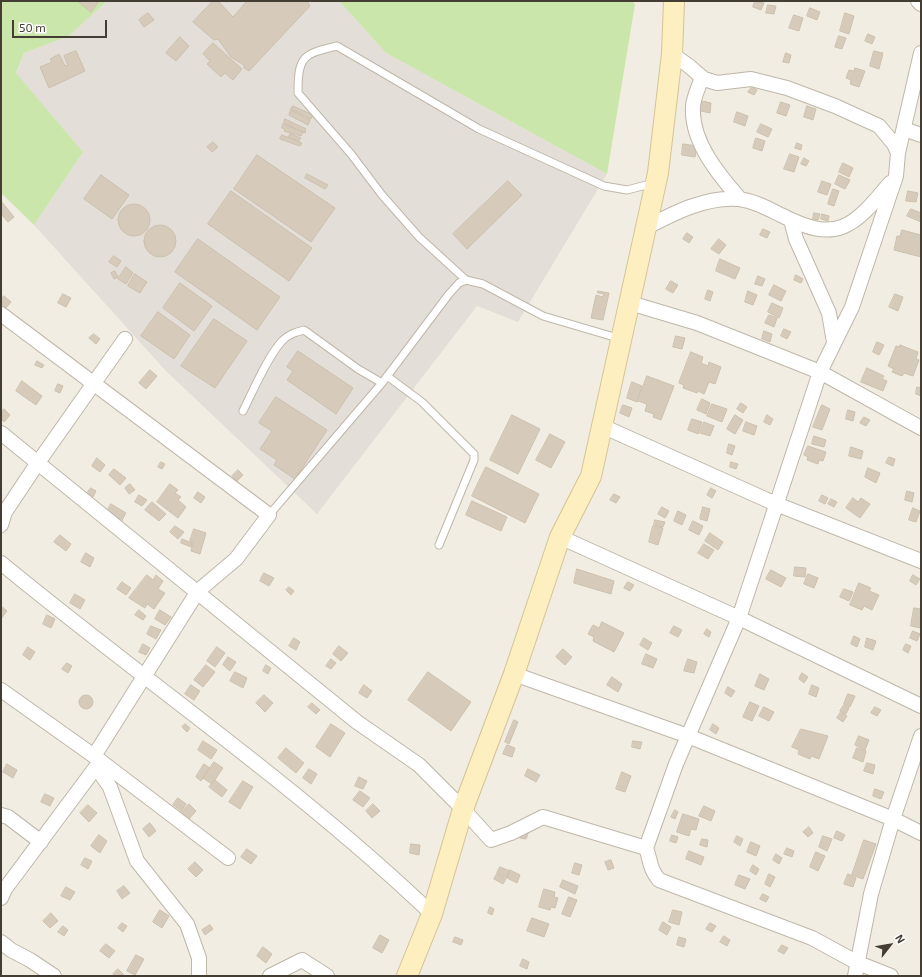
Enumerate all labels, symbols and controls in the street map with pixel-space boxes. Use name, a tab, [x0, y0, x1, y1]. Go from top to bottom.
scale bar	[14, 12, 109, 38]
text: 50 m	[19, 20, 46, 34]
north arrow	[870, 925, 910, 965]
text: N	[893, 932, 908, 945]

